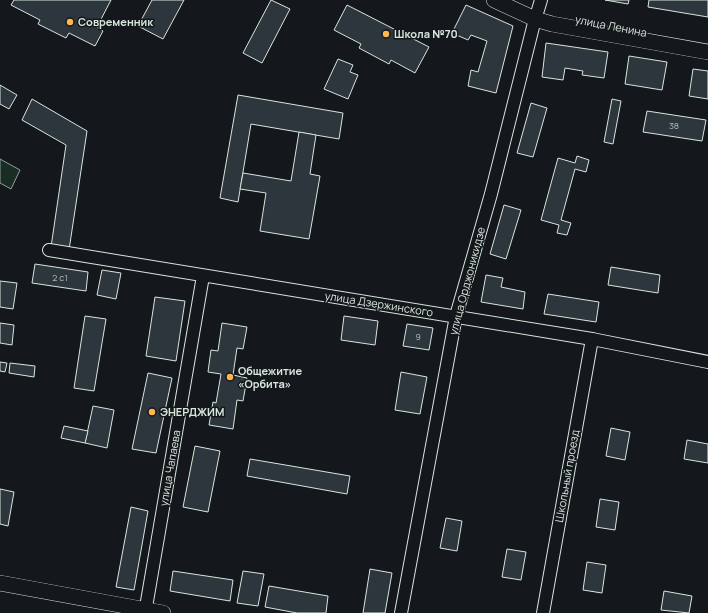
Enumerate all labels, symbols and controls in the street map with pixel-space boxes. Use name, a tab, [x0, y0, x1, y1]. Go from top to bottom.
street label: улица Ленина	[574, 11, 648, 40]
place label: Современник	[78, 14, 154, 29]
marker: Современник	[65, 17, 75, 27]
place label: Школа №70	[394, 26, 458, 41]
marker: Школа №70	[381, 29, 391, 39]
house number: 38	[669, 119, 679, 132]
street label: улица Орджоникидзе	[445, 225, 488, 337]
house number: 2 с1	[52, 271, 68, 284]
street label: улица Дзержинского	[324, 288, 435, 320]
house number: 9	[415, 330, 421, 343]
place label: Общежитие «Орбита»	[238, 363, 302, 391]
marker: Общежитие «Орбита»	[225, 372, 235, 382]
place label: ЭНЕРДЖИМ	[160, 404, 224, 419]
marker: ЭНЕРДЖИМ	[147, 407, 157, 417]
street label: Школьный проезд	[551, 428, 582, 523]
street label: улица Чапаева	[155, 429, 184, 507]

